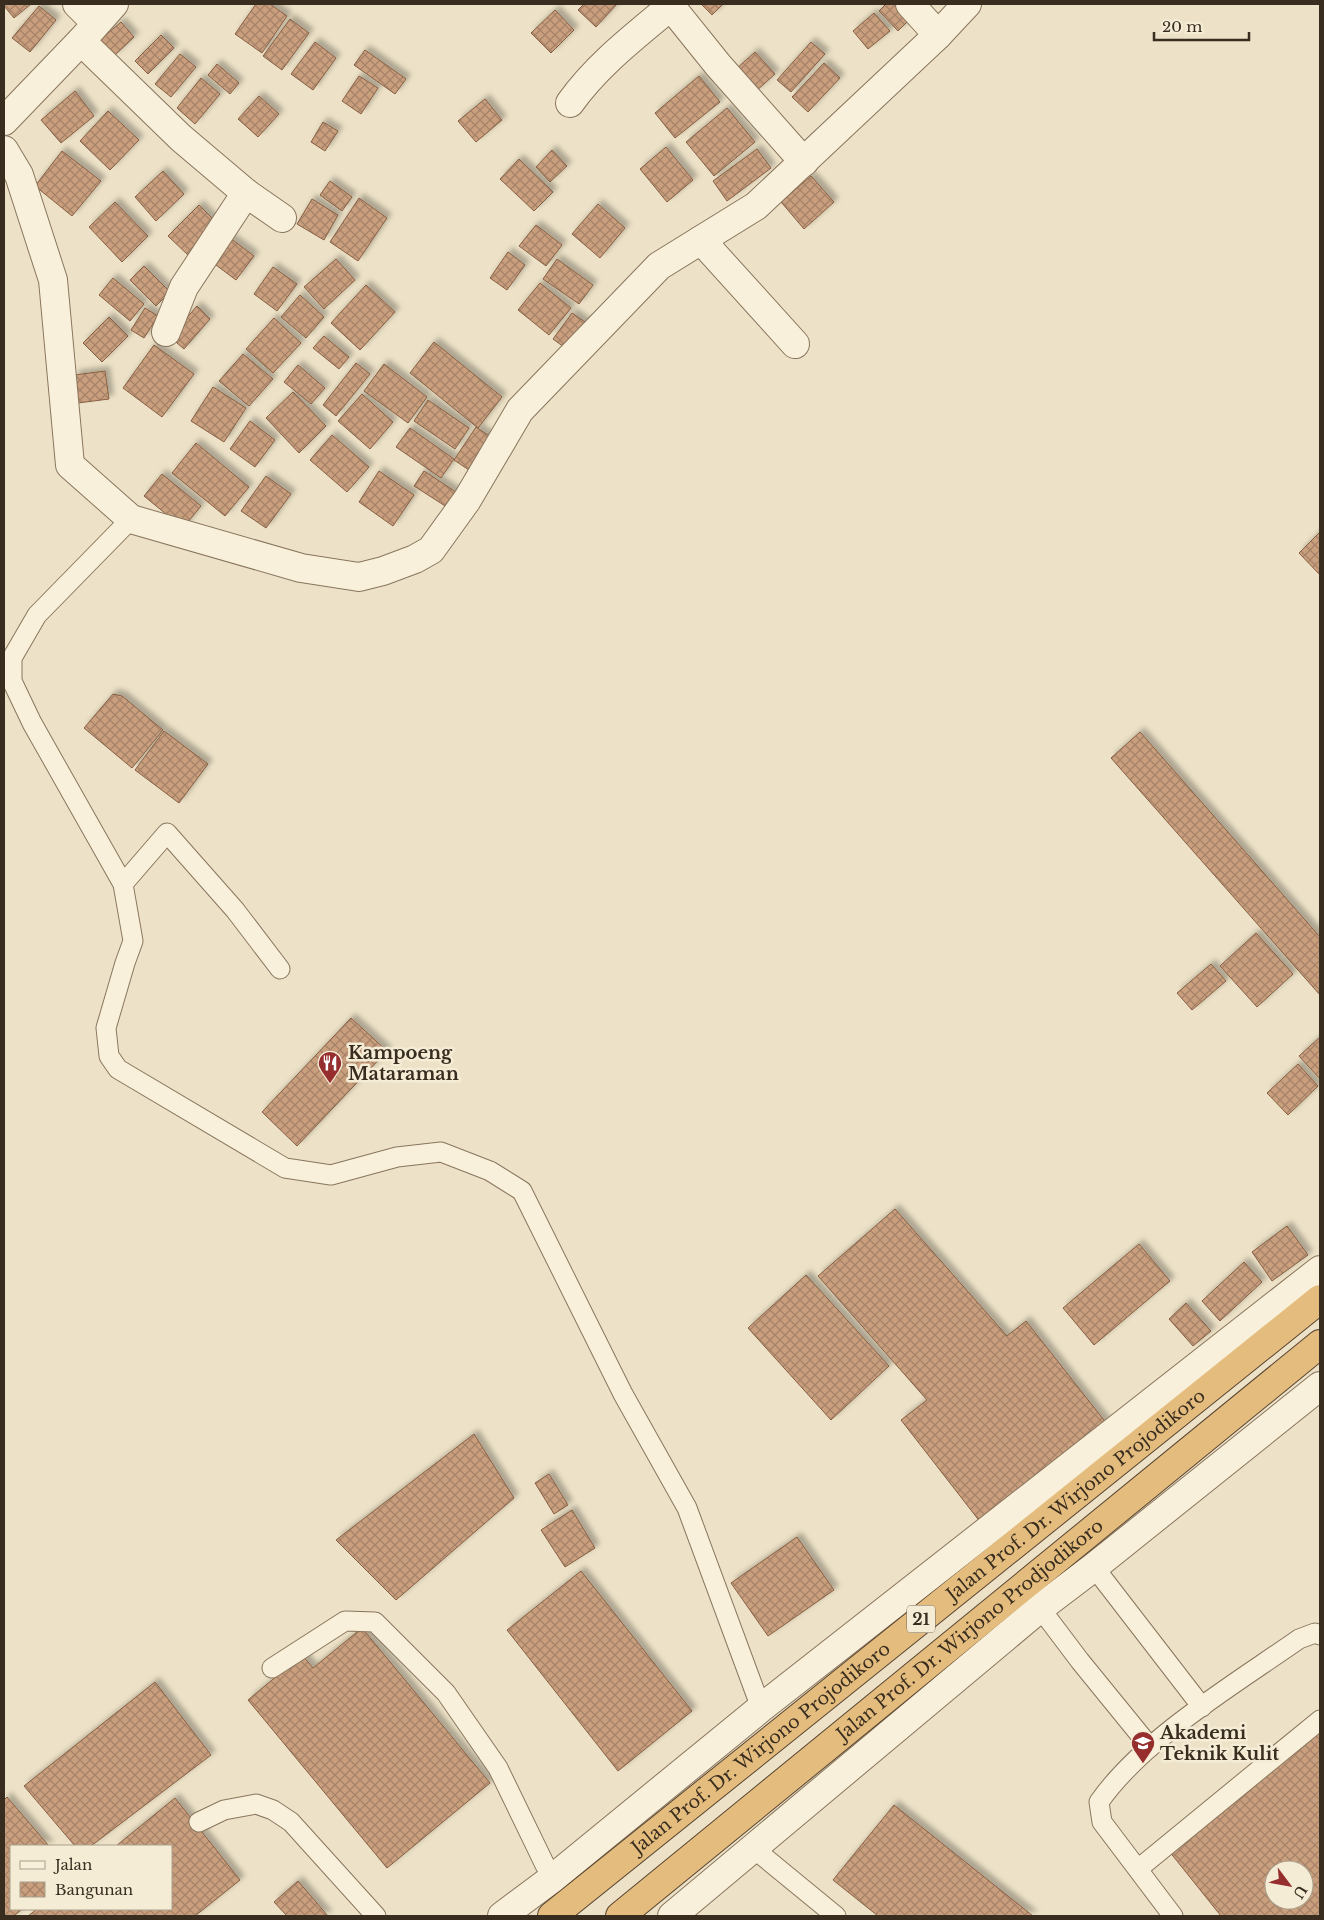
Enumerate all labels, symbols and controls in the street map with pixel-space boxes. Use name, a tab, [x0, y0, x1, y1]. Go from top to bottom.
scale bar	[1154, 10, 1249, 42]
text: 20 m	[1162, 17, 1202, 36]
place label: Kampoeng Mataraman	[348, 1042, 459, 1085]
restaurant icon: Kampoeng Mataraman	[317, 1050, 343, 1084]
street label: Jalan Prof. Dr. Wirjono Projodikoro	[940, 1385, 1210, 1607]
street label: Jalan Prof. Dr. Wirjono Prodjodikoro	[831, 1515, 1108, 1747]
road number: 21	[907, 1606, 935, 1632]
street label: Jalan Prof. Dr. Wirjono Projodikoro	[625, 1638, 895, 1860]
place label: Akademi Teknik Kulit	[1159, 1722, 1279, 1765]
school or university icon: Akademi Teknik Kulit	[1130, 1730, 1156, 1764]
legend	[10, 1845, 172, 1910]
text: Jalan	[53, 1855, 92, 1874]
north arrow	[1264, 1860, 1314, 1910]
text: Bangunan	[55, 1880, 133, 1899]
text: U	[1289, 1882, 1311, 1902]

